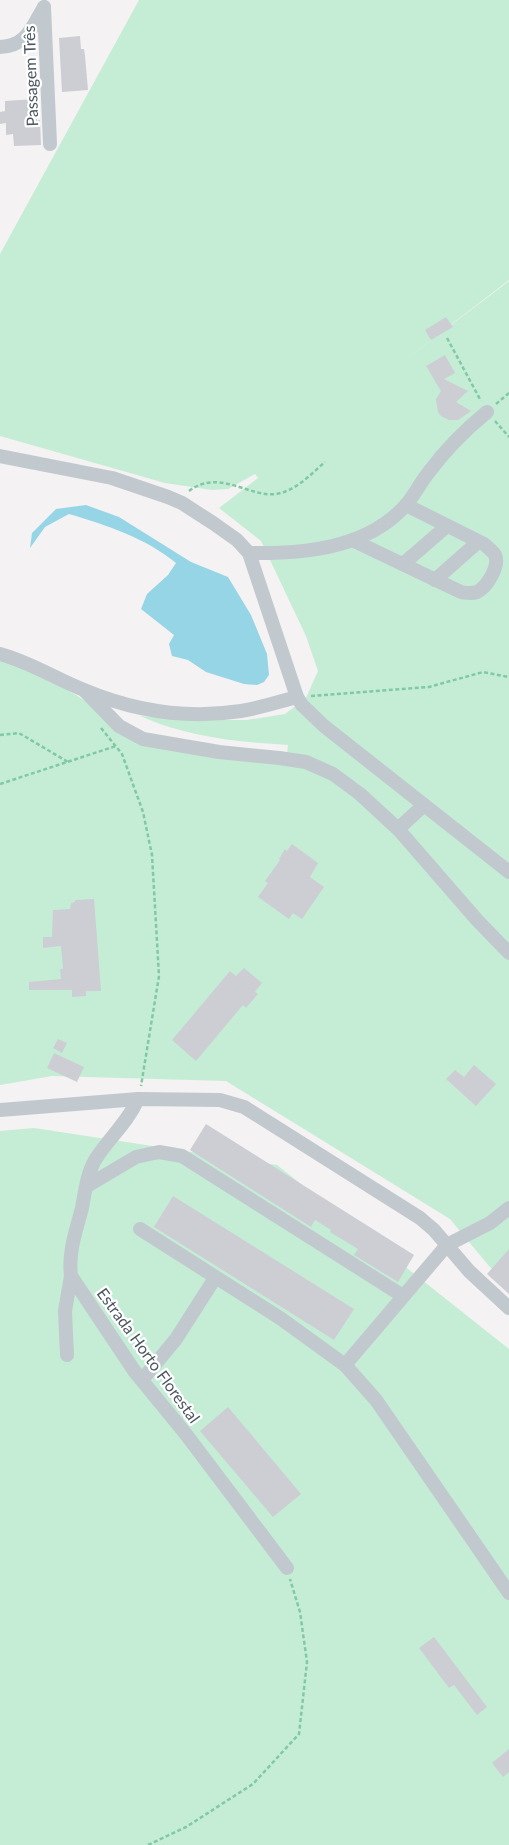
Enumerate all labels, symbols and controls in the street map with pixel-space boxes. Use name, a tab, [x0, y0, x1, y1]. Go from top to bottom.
street label: Passagem Três	[19, 25, 41, 127]
street label: Estrada Horto Florestal	[94, 1284, 204, 1426]

